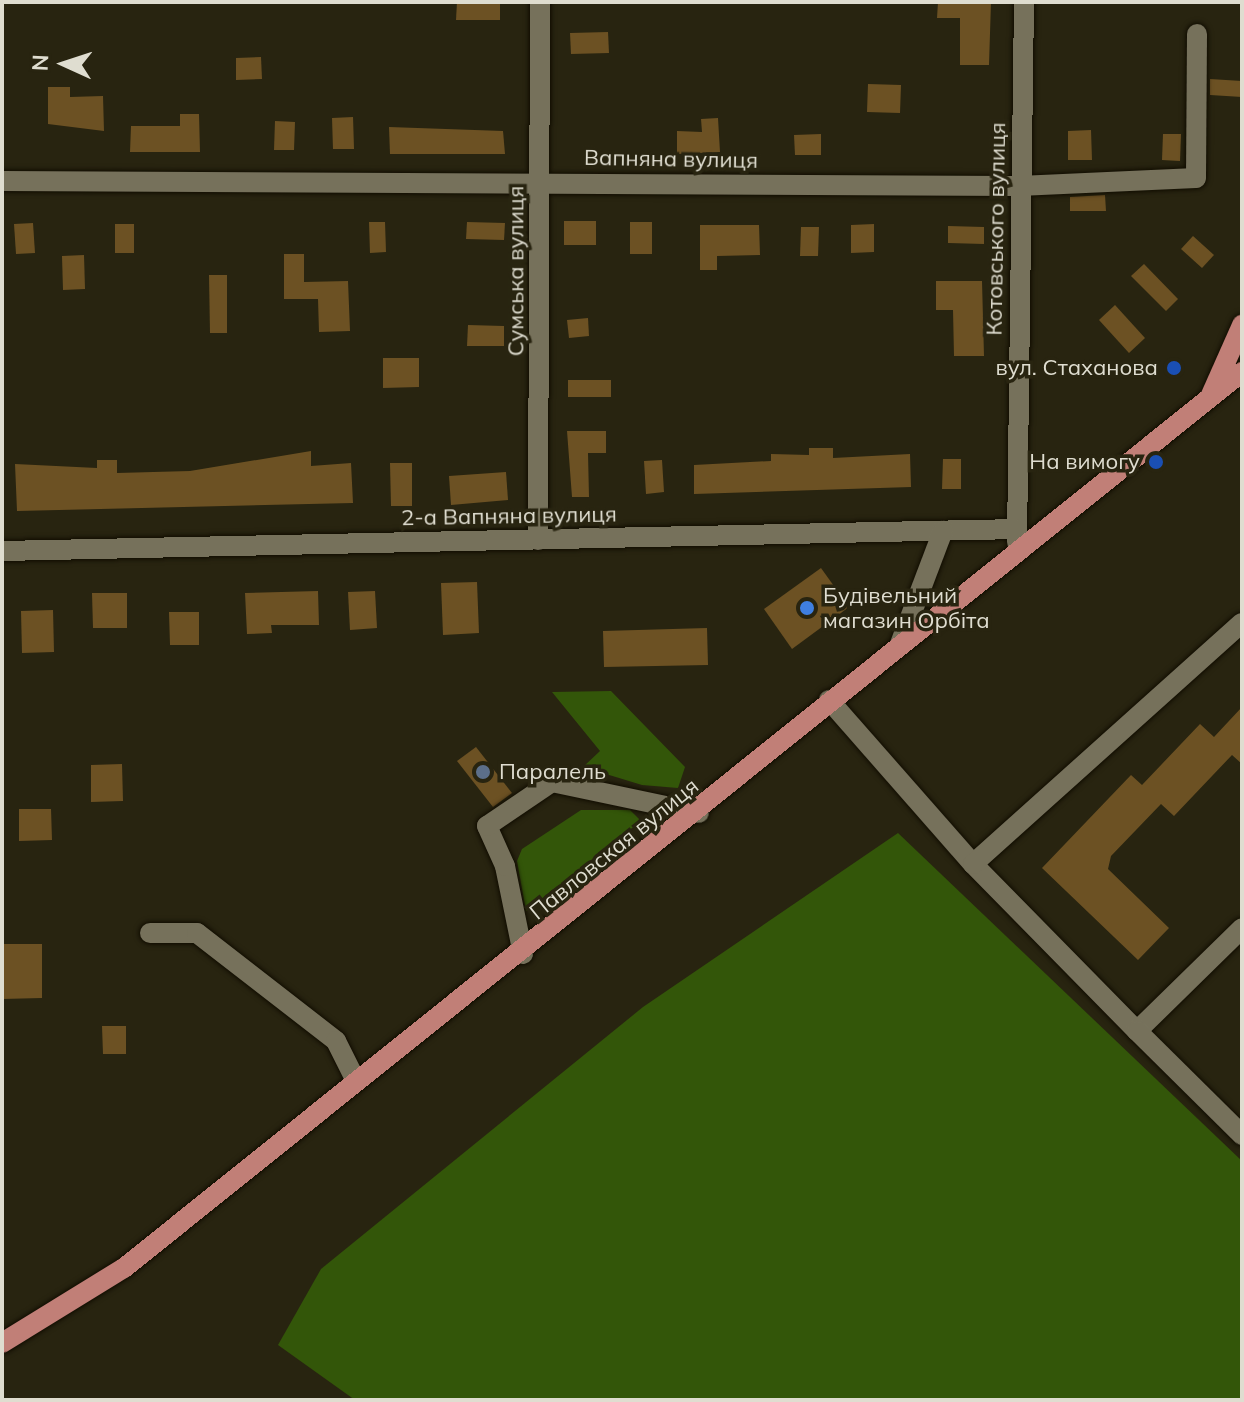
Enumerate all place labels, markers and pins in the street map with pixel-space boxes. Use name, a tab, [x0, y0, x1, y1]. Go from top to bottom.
place label: вул. Стаханова	[995, 355, 1158, 381]
marker: вул. Стаханова	[1165, 359, 1183, 377]
place label: На вимогу	[1029, 449, 1140, 475]
marker: На вимогу	[1147, 453, 1165, 471]
place label: Будівельний магазин Орбіта	[823, 582, 990, 634]
marker: Будівельний магазин Орбіта	[798, 599, 816, 617]
place label: Паралель	[499, 759, 606, 785]
marker: Паралель	[474, 763, 492, 781]

